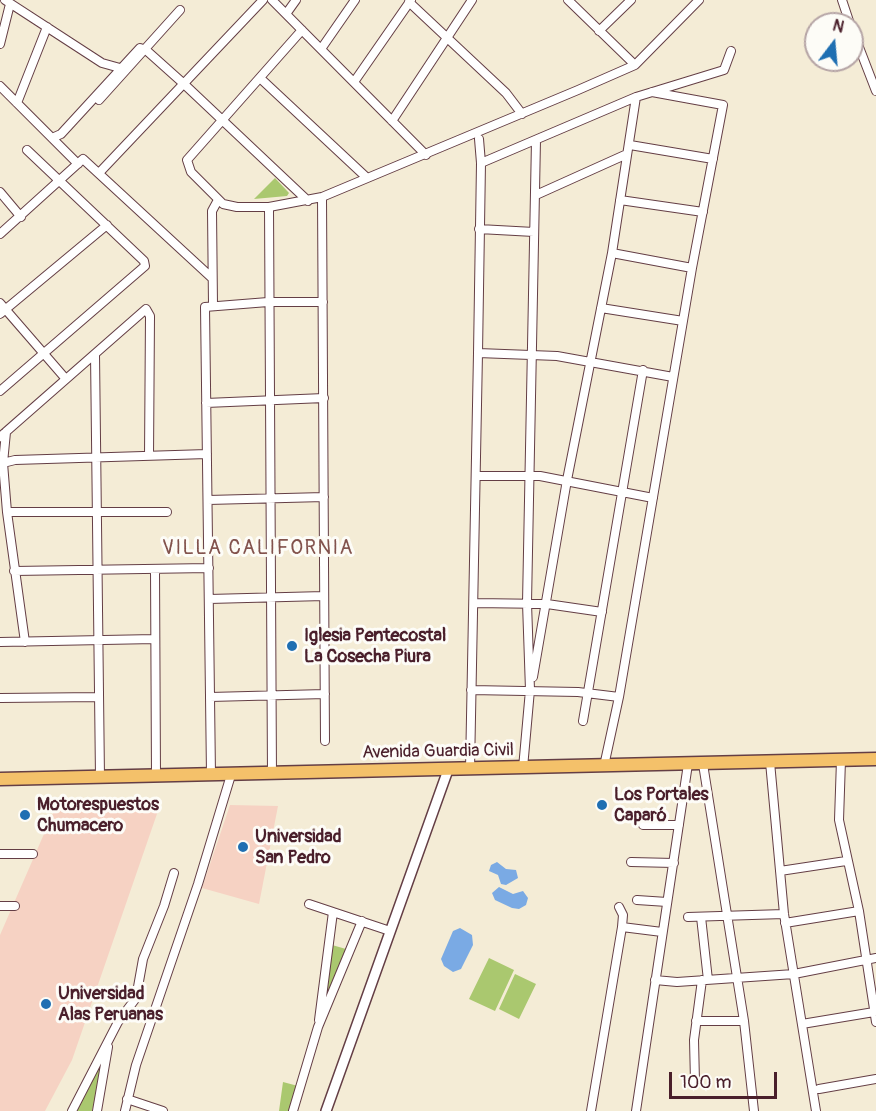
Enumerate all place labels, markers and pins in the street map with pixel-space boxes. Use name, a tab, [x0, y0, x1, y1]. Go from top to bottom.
place label: Iglesia Pentecostal La Cosecha Piura	[304, 625, 446, 668]
marker: Iglesia Pentecostal La Cosecha Piura	[285, 639, 299, 653]
place label: Los Portales Caparó	[614, 784, 709, 826]
place label: Motorespuestos Chumacero	[37, 794, 159, 836]
marker: Los Portales Caparó	[595, 798, 609, 812]
marker: Motorespuestos Chumacero	[18, 808, 32, 822]
place label: Universidad San Pedro	[255, 826, 342, 868]
marker: Universidad San Pedro	[236, 840, 250, 854]
place label: Universidad Alas Peruanas	[58, 983, 163, 1026]
marker: Universidad Alas Peruanas	[39, 997, 53, 1011]

